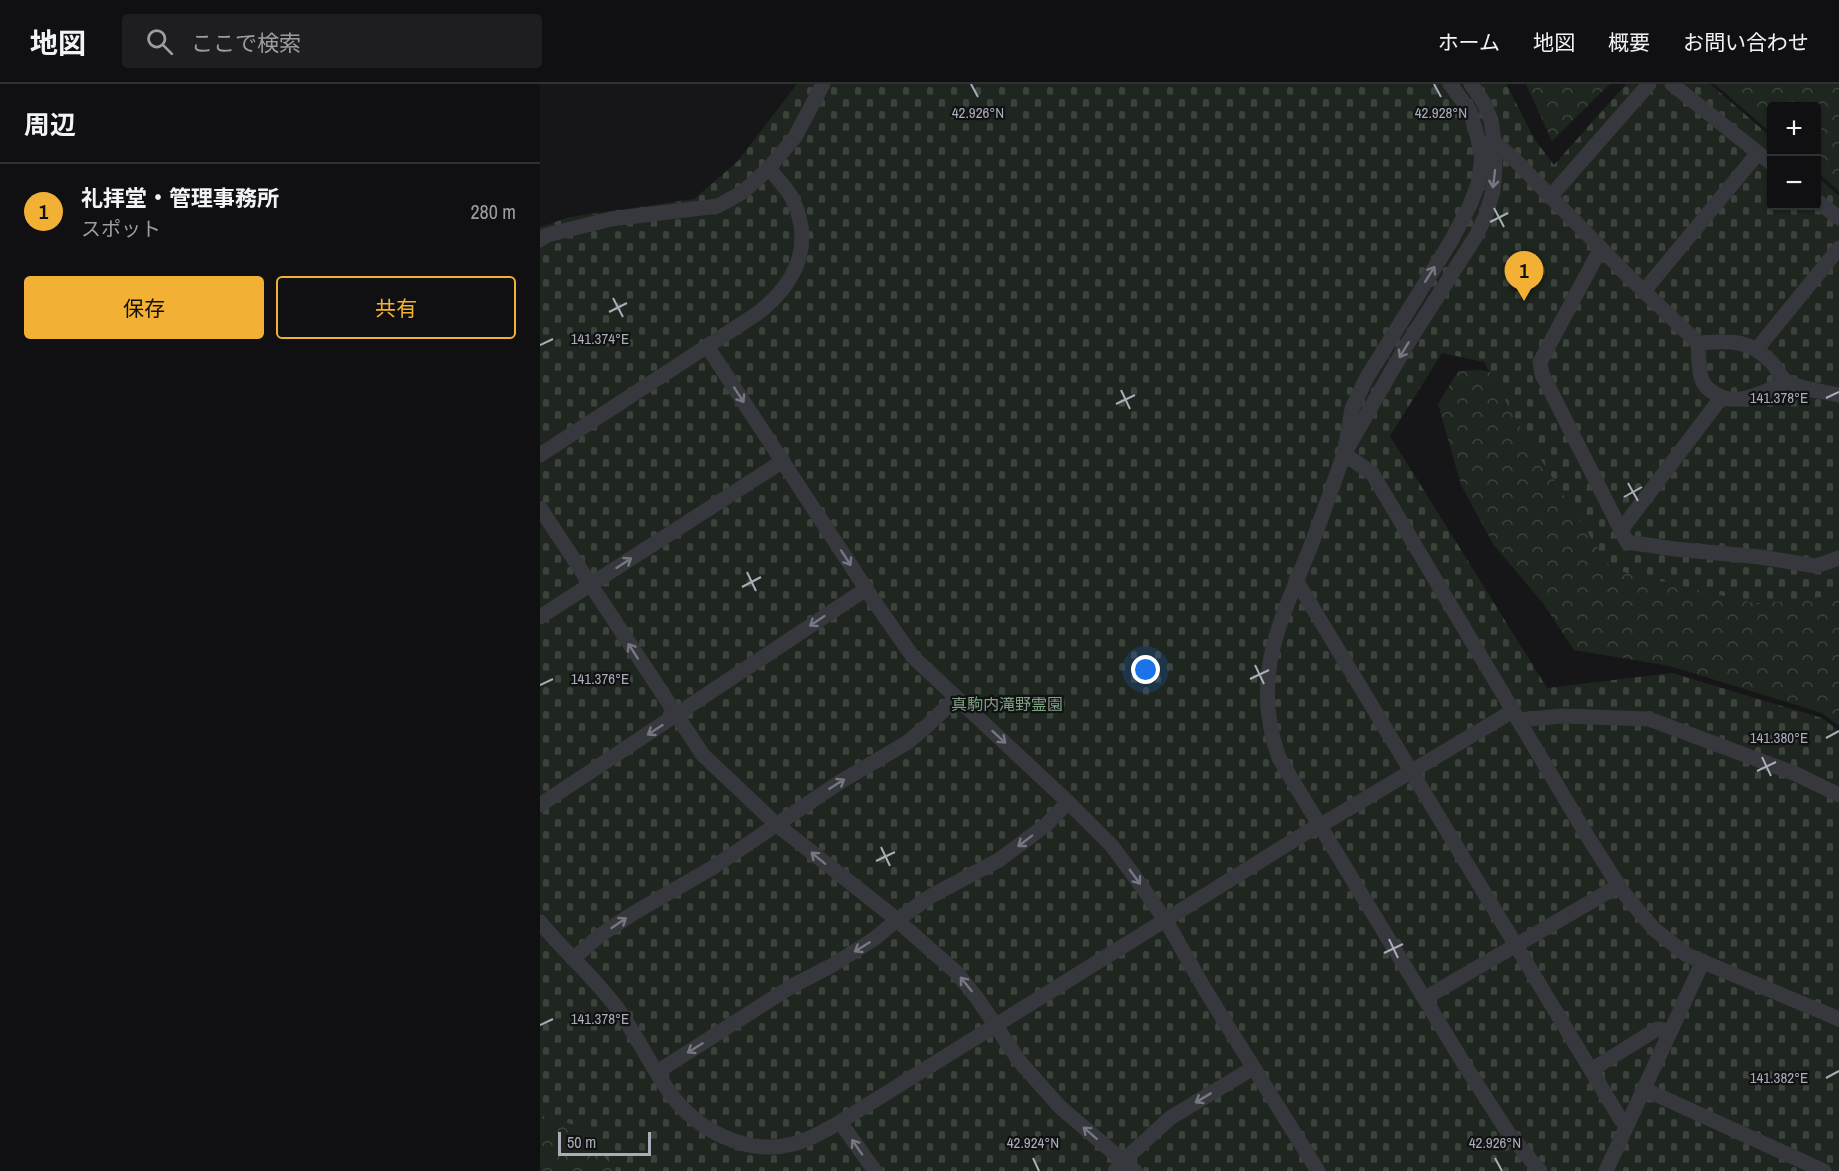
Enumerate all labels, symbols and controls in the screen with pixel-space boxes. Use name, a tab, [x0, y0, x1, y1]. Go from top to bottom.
search box	[122, 14, 542, 68]
text: 地図	[30, 24, 86, 62]
icon: search	[143, 25, 176, 58]
text: ここで検索	[191, 28, 301, 58]
text: ホーム	[1438, 28, 1500, 57]
text: 地図	[1533, 28, 1575, 57]
text: 概要	[1608, 28, 1650, 57]
text: お問い合わせ	[1683, 28, 1809, 57]
text: 42.926°N	[952, 102, 1004, 123]
text: 42.928°N	[1415, 102, 1467, 123]
map controls	[1767, 102, 1821, 210]
button: +	[1767, 102, 1821, 156]
text: 周辺	[24, 107, 76, 142]
button: −	[1767, 156, 1821, 210]
one-way arrow	[1488, 168, 1499, 188]
text: 礼拝堂・管理事務所	[81, 183, 279, 213]
text: 1	[39, 198, 48, 225]
text: 280 m	[470, 198, 516, 225]
text: スポット	[81, 215, 161, 242]
pin: 1	[1504, 252, 1544, 301]
one-way arrow	[1424, 266, 1436, 283]
button: 保存	[24, 276, 264, 339]
button: 共有	[276, 276, 516, 339]
text: 141.374°E	[571, 328, 629, 349]
one-way arrow	[1398, 341, 1410, 358]
one-way arrow	[734, 386, 746, 403]
text: 141.378°E	[1750, 387, 1808, 408]
one-way arrow	[840, 549, 852, 566]
one-way arrow	[615, 556, 632, 568]
one-way arrow	[810, 615, 826, 627]
one-way arrow	[627, 643, 640, 660]
your location	[1131, 655, 1160, 684]
text: 141.376°E	[571, 668, 629, 689]
park label: 真駒内滝野霊園	[951, 693, 1063, 715]
one-way arrow	[647, 724, 664, 736]
text: 141.380°E	[1750, 727, 1808, 748]
one-way arrow	[991, 730, 1006, 744]
one-way arrow	[828, 778, 845, 791]
one-way arrow	[1017, 835, 1033, 847]
one-way arrow	[810, 851, 826, 864]
one-way arrow	[1129, 868, 1141, 884]
one-way arrow	[610, 917, 627, 929]
one-way arrow	[854, 941, 871, 953]
one-way arrow	[959, 977, 972, 993]
text: 141.378°E	[571, 1008, 629, 1029]
one-way arrow	[687, 1042, 704, 1054]
text: 141.382°E	[1750, 1067, 1808, 1088]
one-way arrow	[1195, 1092, 1212, 1104]
one-way arrow	[1083, 1126, 1098, 1140]
scale bar	[558, 1129, 651, 1156]
text: 50 m	[567, 1131, 596, 1153]
text: 42.924°N	[1007, 1132, 1059, 1153]
text: 42.926°N	[1469, 1132, 1521, 1153]
one-way arrow	[851, 1139, 863, 1155]

